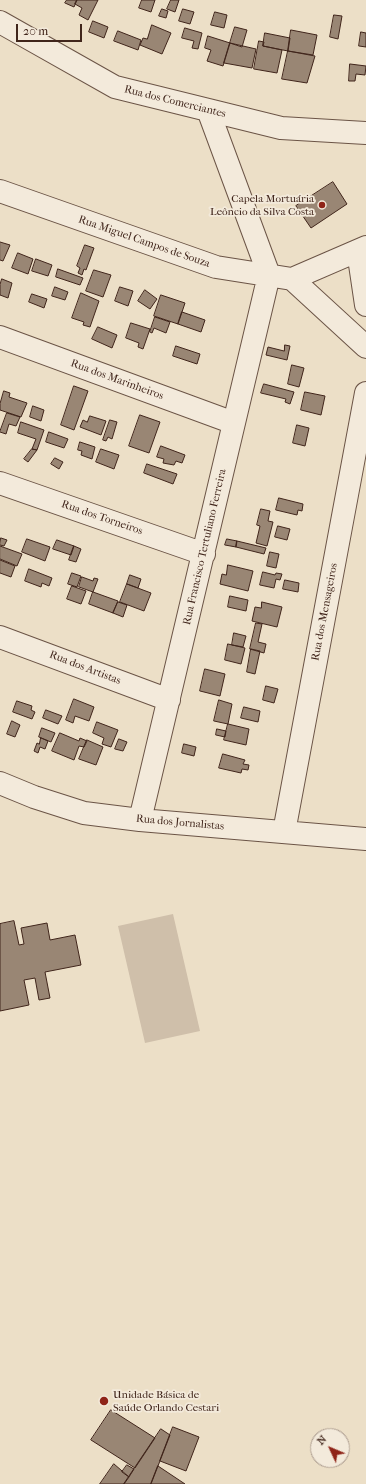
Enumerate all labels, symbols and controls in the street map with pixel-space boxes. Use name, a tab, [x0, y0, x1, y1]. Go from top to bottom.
scale bar	[18, 16, 84, 42]
text: 20 m	[23, 24, 48, 38]
street label: Rua dos Comerciantes	[123, 83, 227, 121]
place label: Capela Mortuária Leôncio da Silva Costa	[210, 192, 314, 218]
marker: Capela Mortuária Leôncio da Silva Costa	[317, 200, 327, 210]
street label: Rua Miguel Campos de Souza	[76, 213, 212, 271]
street label: Rua dos Marinheiros	[69, 357, 165, 403]
street label: Rua Francisco Tertuliano Ferreira	[181, 468, 229, 626]
street label: Rua dos Torneiros	[60, 498, 144, 538]
street label: Rua dos Mensageiros	[309, 562, 341, 662]
street label: Rua dos Artistas	[47, 648, 123, 688]
street label: Rua dos Jornalistas	[135, 813, 225, 833]
place label: Unidade Básica de Saúde Orlando Cestari	[113, 1388, 219, 1414]
marker: Unidade Básica de Saúde Orlando Cestari	[98, 1395, 110, 1407]
north arrow	[310, 1428, 350, 1468]
text: N	[314, 1432, 329, 1448]

